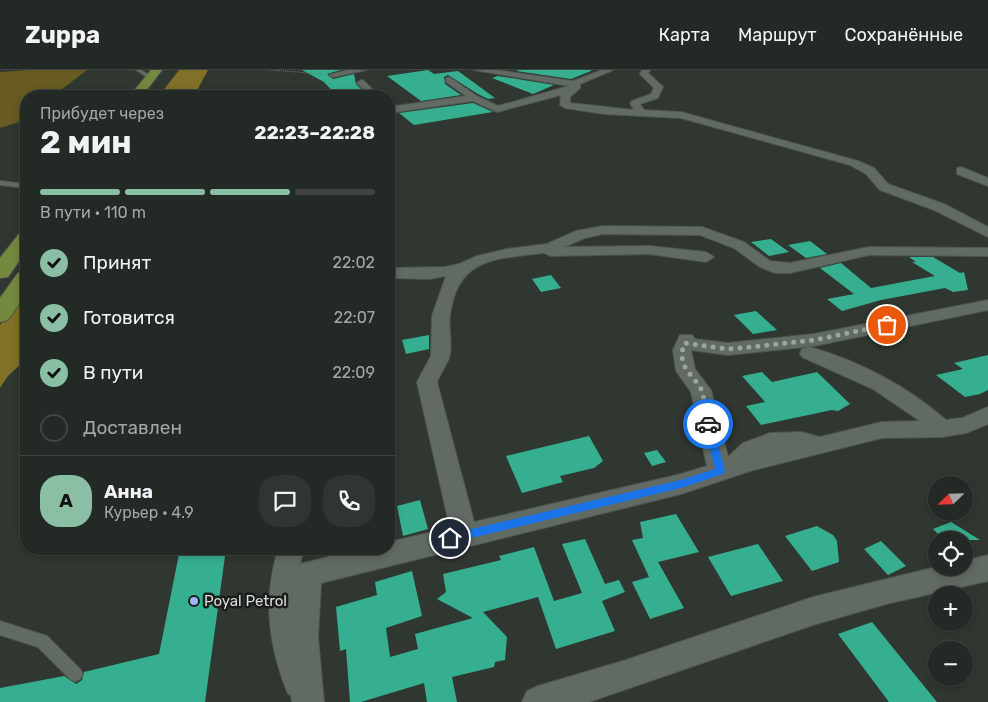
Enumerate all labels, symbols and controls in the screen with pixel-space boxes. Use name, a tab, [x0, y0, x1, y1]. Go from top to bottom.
text: Zuppa	[25, 21, 100, 49]
text: Карта	[659, 24, 710, 46]
text: Маршрут	[738, 24, 817, 46]
text: Сохранённые	[845, 24, 963, 46]
text: Прибудет через	[40, 104, 164, 123]
text: 22:23–22:28	[254, 121, 375, 144]
text: 2 мин	[40, 123, 132, 161]
text: В пути · 110 m	[40, 203, 146, 222]
icon: check	[40, 249, 68, 277]
text: Принят	[83, 251, 151, 274]
text: 22:02	[333, 253, 375, 272]
icon: check	[40, 304, 68, 332]
pin	[866, 304, 908, 346]
text: Готовится	[83, 306, 175, 329]
text: 22:07	[334, 308, 375, 327]
icon: bag	[873, 311, 901, 339]
icon: check	[40, 359, 68, 387]
text: В пути	[83, 361, 143, 384]
text: 22:09	[332, 363, 375, 382]
courier	[683, 399, 733, 449]
icon: car	[694, 410, 722, 438]
text: Доставлен	[83, 416, 182, 439]
button: chat	[259, 475, 311, 527]
button: phone	[323, 475, 375, 527]
north arrow	[928, 476, 972, 521]
map controls	[928, 476, 973, 686]
text: Анна	[104, 480, 153, 503]
text: А	[59, 489, 73, 512]
text: Курьер · 4.9	[104, 503, 194, 522]
pin	[429, 517, 471, 559]
icon: home	[436, 524, 464, 552]
button: locate	[928, 531, 973, 576]
button: +	[928, 586, 973, 631]
place label: Poyal Petrol	[204, 592, 287, 610]
marker: Poyal Petrol	[188, 595, 200, 607]
button: −	[928, 641, 973, 686]

